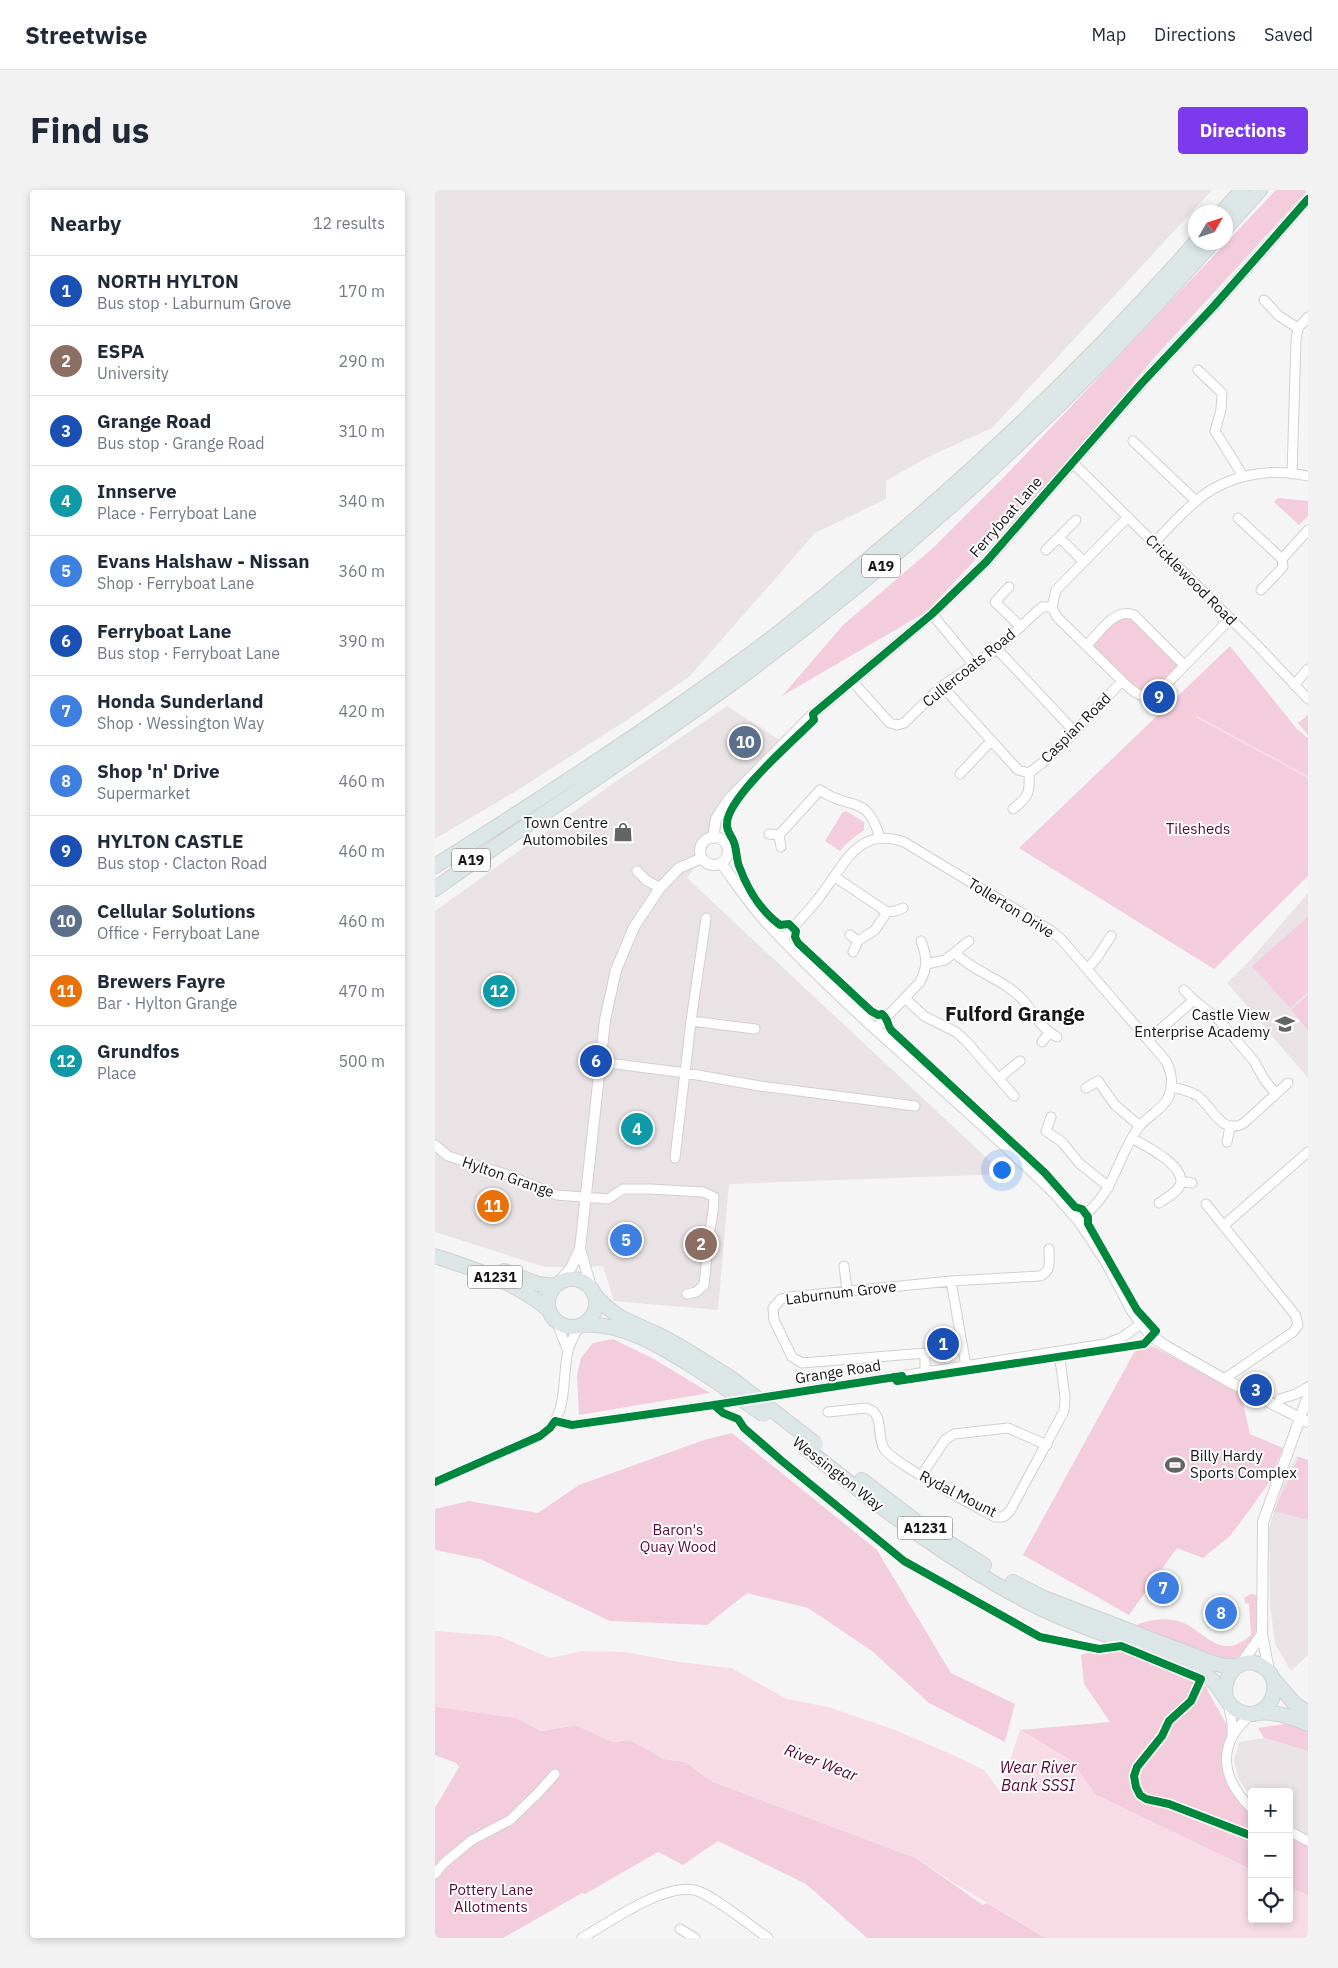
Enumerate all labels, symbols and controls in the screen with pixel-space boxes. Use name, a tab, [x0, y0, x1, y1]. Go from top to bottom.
text: Streetwise	[25, 19, 147, 51]
text: Map	[1091, 23, 1126, 46]
text: Directions	[1154, 23, 1236, 46]
text: Saved	[1264, 23, 1313, 46]
text: Find us	[30, 107, 149, 153]
button: Directions	[1178, 107, 1308, 154]
north arrow	[1188, 205, 1233, 250]
text: Nearby	[50, 209, 121, 237]
text: 12 results	[313, 213, 385, 233]
text: NORTH HYLTON	[97, 269, 239, 293]
text: 1	[61, 281, 71, 301]
text: 170 m	[338, 281, 385, 301]
text: Bus stop · Laburnum Grove	[97, 293, 291, 313]
text: ESPA	[97, 339, 144, 363]
text: 2	[61, 351, 71, 371]
text: 290 m	[338, 351, 385, 371]
text: University	[97, 363, 169, 383]
text: Grange Road	[97, 409, 211, 433]
text: 3	[61, 421, 71, 441]
text: 310 m	[338, 421, 385, 441]
text: Bus stop · Grange Road	[97, 433, 265, 453]
street label: Ferryboat Lane	[965, 472, 1046, 561]
text: Innserve	[97, 479, 177, 503]
text: 4	[61, 491, 71, 511]
text: 340 m	[338, 491, 385, 511]
text: Place · Ferryboat Lane	[97, 503, 257, 523]
street label: Cricklewood Road	[1142, 530, 1241, 629]
text: Evans Halshaw - Nissan	[97, 549, 310, 573]
road number: A19	[862, 554, 900, 578]
text: 5	[61, 561, 71, 581]
text: 360 m	[338, 561, 385, 581]
text: Shop · Ferryboat Lane	[97, 573, 254, 593]
text: Ferryboat Lane	[97, 619, 232, 643]
street label: Cullercoats Road	[918, 624, 1019, 711]
text: 6	[61, 631, 71, 651]
text: 390 m	[338, 631, 385, 651]
text: Bus stop · Ferryboat Lane	[97, 643, 280, 663]
pin: 9	[1143, 678, 1175, 716]
text: Honda Sunderland	[97, 689, 264, 713]
street label: Caspian Road	[1037, 689, 1115, 767]
text: 7	[61, 701, 71, 721]
text: 420 m	[338, 701, 385, 721]
text: Shop · Wessington Way	[97, 713, 264, 733]
pin: 10	[729, 723, 761, 761]
text: Shop 'n' Drive	[97, 759, 220, 783]
text: 8	[61, 771, 71, 791]
text: 460 m	[338, 771, 385, 791]
text: Supermarket	[97, 783, 190, 803]
place label: Town Centre Automobiles	[523, 813, 608, 849]
park label: Tilesheds	[1166, 819, 1230, 838]
shop icon: Town Centre Automobiles	[612, 821, 634, 843]
text: HYLTON CASTLE	[97, 829, 244, 853]
text: 9	[61, 841, 71, 861]
text: 460 m	[338, 841, 385, 861]
road number: A19	[452, 848, 490, 872]
text: Bus stop · Clacton Road	[97, 853, 267, 873]
street label: Tollerton Drive	[965, 873, 1058, 942]
text: Cellular Solutions	[97, 899, 255, 923]
text: 10	[56, 911, 76, 931]
text: 460 m	[338, 911, 385, 931]
text: Office · Ferryboat Lane	[97, 923, 260, 943]
text: Brewers Fayre	[97, 969, 225, 993]
pin: 12	[483, 972, 515, 1010]
text: 11	[56, 981, 76, 1001]
text: 470 m	[338, 981, 385, 1001]
text: Bar · Hylton Grange	[97, 993, 237, 1013]
district label: Fulford Grange	[945, 1000, 1085, 1027]
place label: Castle View Enterprise Academy	[1134, 1005, 1271, 1041]
school or university icon: Castle View Enterprise Academy	[1274, 1013, 1296, 1035]
text: Grundfos	[97, 1039, 180, 1063]
pin: 6	[580, 1042, 612, 1080]
text: 12	[56, 1051, 76, 1071]
text: 500 m	[338, 1051, 385, 1071]
text: Place	[97, 1063, 136, 1083]
pin: 4	[621, 1110, 653, 1148]
street label: Hylton Grange	[460, 1152, 557, 1201]
your location	[989, 1157, 1015, 1183]
pin: 11	[477, 1187, 509, 1225]
pin: 5	[610, 1221, 642, 1259]
pin: 2	[685, 1225, 717, 1263]
road number: A1231	[467, 1266, 523, 1288]
street label: Laburnum Grove	[784, 1276, 897, 1309]
pin: 1	[927, 1325, 959, 1363]
street label: Grange Road	[794, 1355, 882, 1388]
pin: 3	[1240, 1371, 1272, 1409]
street label: Wessington Way	[789, 1432, 888, 1515]
place label: Billy Hardy Sports Complex	[1190, 1446, 1297, 1482]
sports icon: Billy Hardy Sports Complex	[1164, 1454, 1186, 1476]
street label: Rydal Mount	[916, 1466, 1000, 1521]
road number: A1231	[897, 1516, 953, 1540]
park label: Baron's Quay Wood	[640, 1520, 716, 1556]
pin: 7	[1147, 1569, 1179, 1607]
pin: 8	[1205, 1594, 1237, 1632]
water label: River Wear	[782, 1739, 861, 1785]
water label: Wear River Bank SSSI	[1000, 1757, 1077, 1795]
map controls	[1248, 1788, 1293, 1923]
button: +	[1248, 1788, 1293, 1833]
button: −	[1248, 1833, 1293, 1878]
button: locate	[1248, 1878, 1293, 1923]
park label: Pottery Lane Allotments	[449, 1880, 533, 1916]

